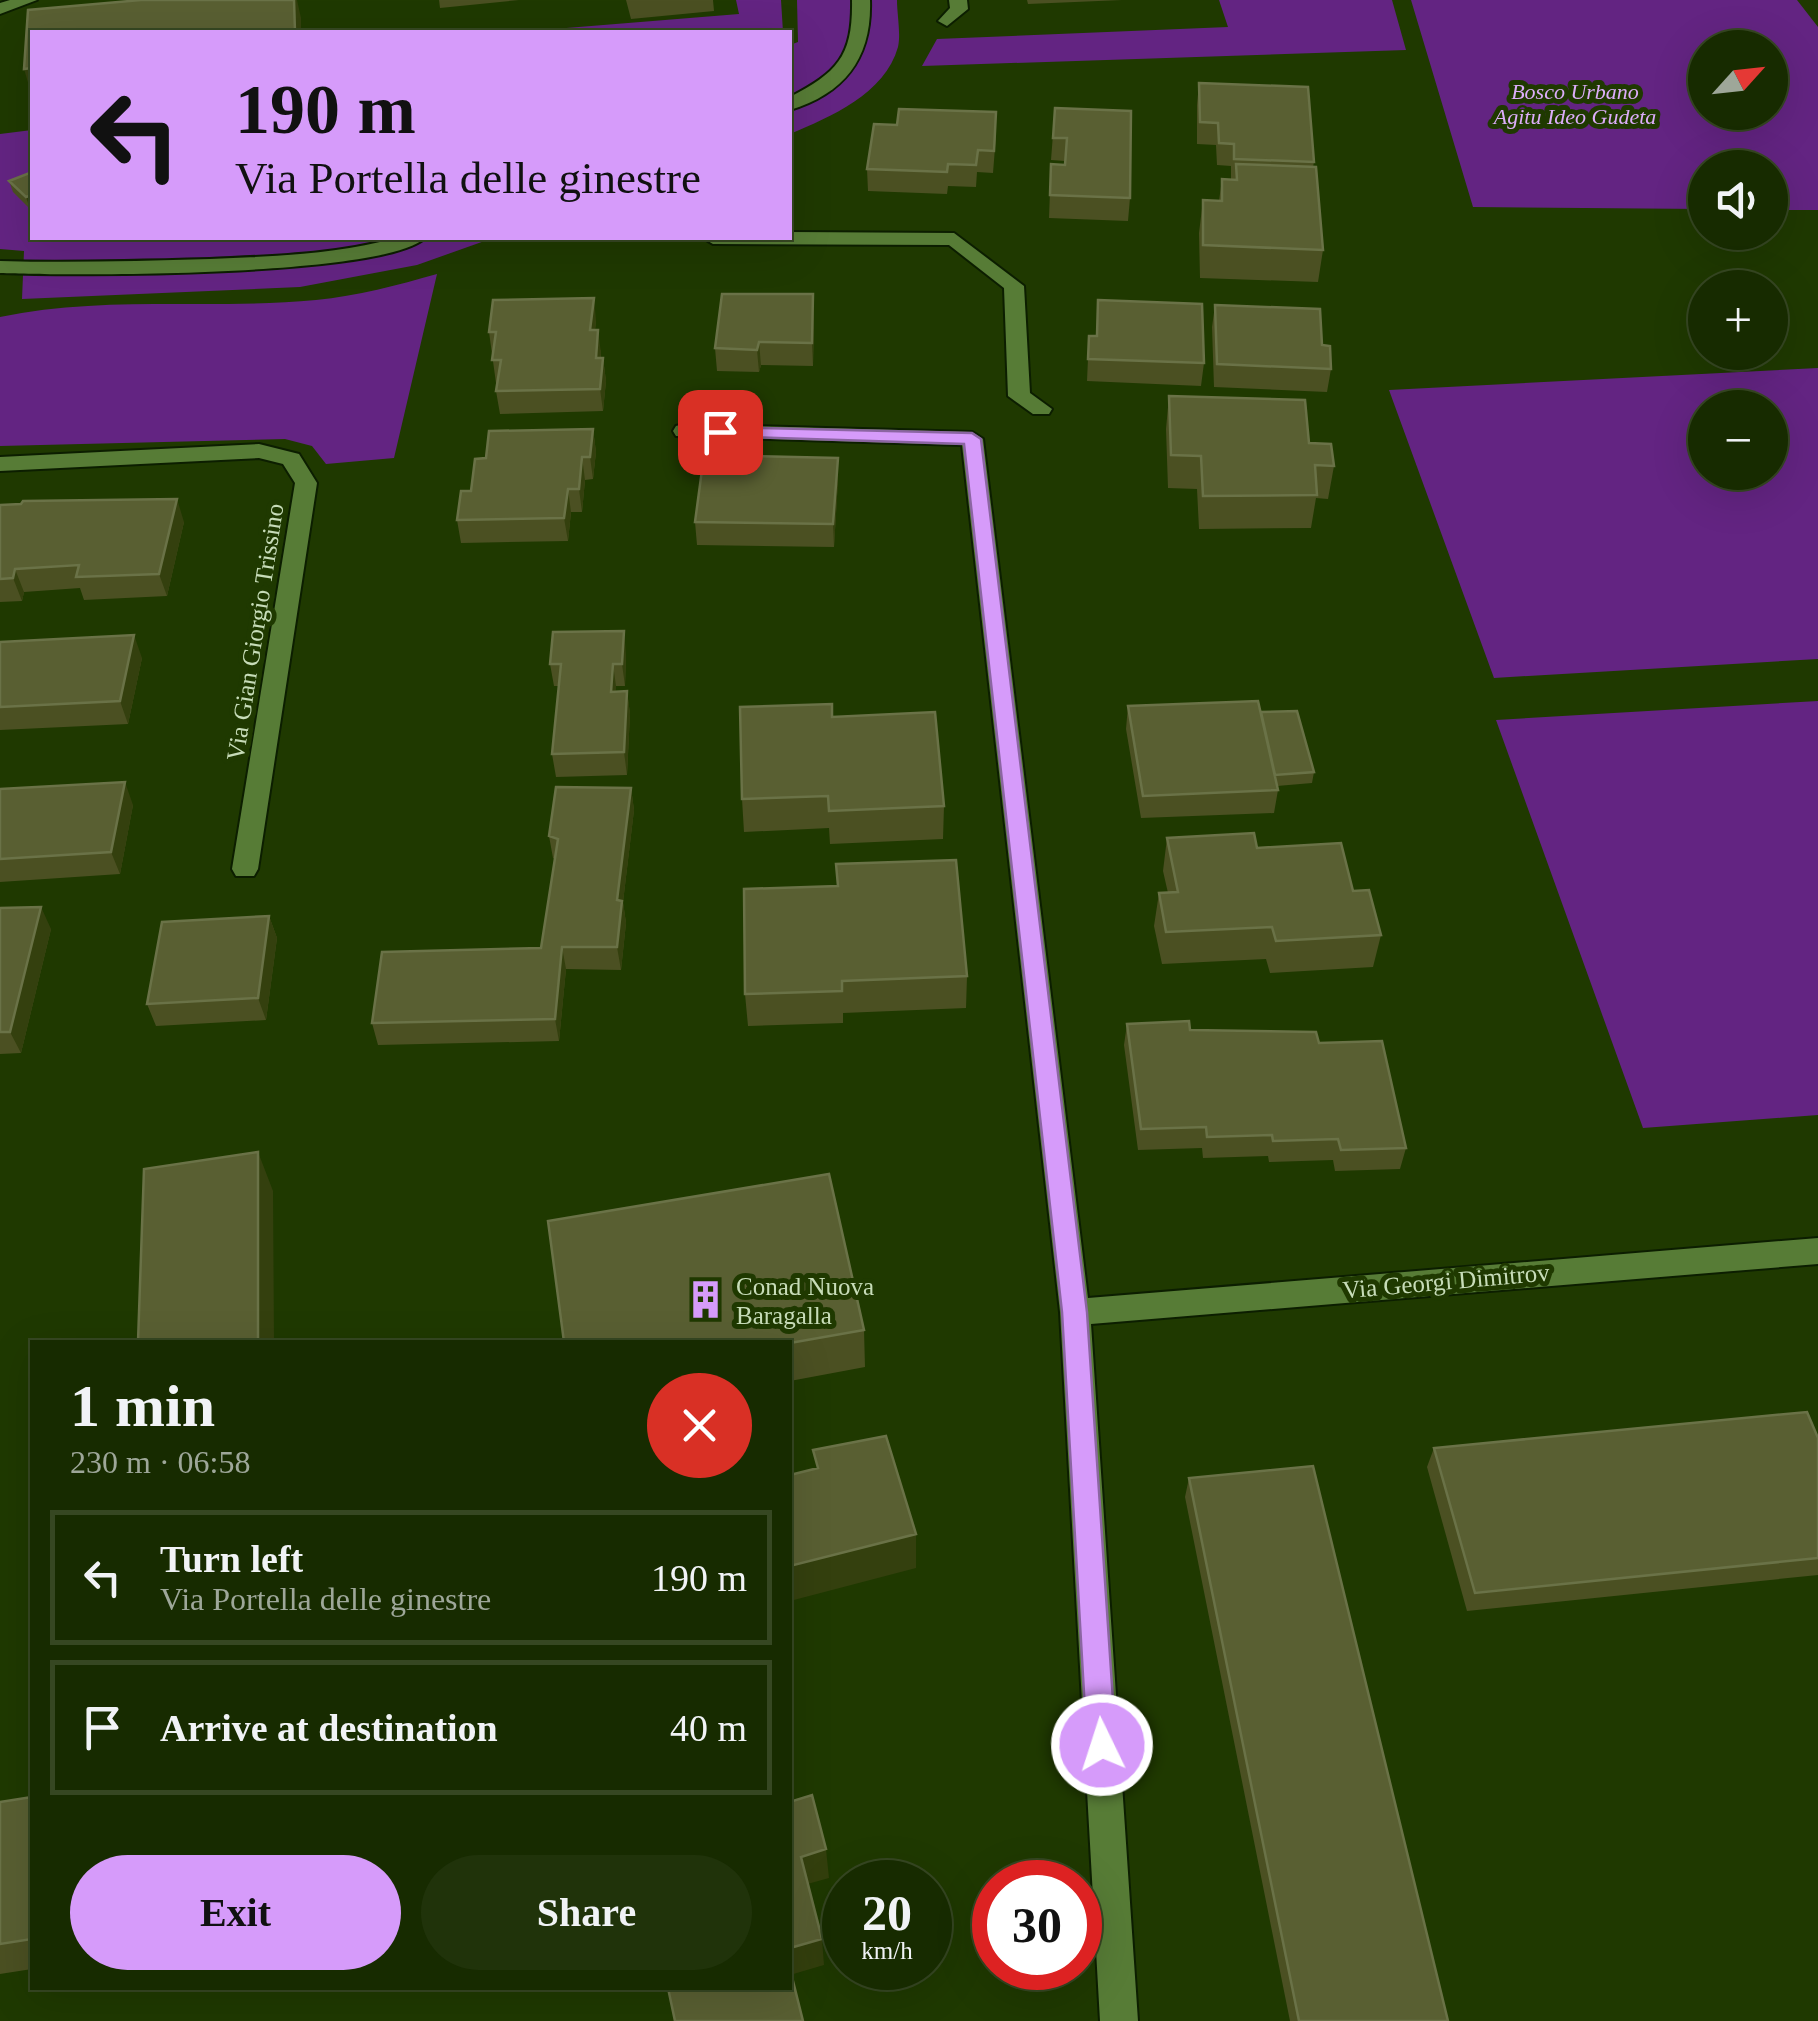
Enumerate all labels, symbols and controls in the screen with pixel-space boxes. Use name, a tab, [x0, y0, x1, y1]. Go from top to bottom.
north arrow	[1688, 30, 1788, 130]
map controls	[1688, 30, 1788, 490]
icon: left	[70, 70, 200, 200]
text: 190 m	[235, 71, 416, 148]
park label: Bosco Urbano Agitu Ideo Gudeta	[1492, 79, 1656, 129]
button: sound	[1688, 150, 1788, 250]
text: Via Portella delle ginestre	[235, 153, 701, 203]
button: +	[1688, 270, 1788, 370]
pin	[678, 390, 763, 475]
button: −	[1688, 390, 1788, 490]
icon: arrive	[693, 405, 748, 460]
street label: Via Gian Giorgio Trissino	[221, 502, 289, 762]
street label: Via Georgi Dimitrov	[1341, 1258, 1551, 1304]
place label: Conad Nuova Baragalla	[736, 1273, 874, 1329]
building icon: Conad Nuova Baragalla	[685, 1279, 727, 1321]
text: 1 min	[70, 1373, 215, 1439]
button: close	[647, 1373, 752, 1478]
text: 230 m · 06:58	[70, 1444, 250, 1480]
text: Turn left	[160, 1538, 303, 1580]
icon: left	[75, 1550, 130, 1605]
text: 190 m	[651, 1557, 747, 1599]
text: Via Portella delle ginestre	[160, 1581, 491, 1617]
position arrow	[1050, 1693, 1154, 1797]
icon: arrive	[75, 1700, 130, 1755]
text: Arrive at destination	[160, 1707, 498, 1749]
text: 40 m	[670, 1707, 747, 1749]
button: Exit	[70, 1855, 401, 1970]
button: Share	[421, 1855, 752, 1970]
speed limit sign: 30	[972, 1860, 1102, 1990]
text: 20	[862, 1885, 912, 1941]
text: km/h	[861, 1937, 913, 1964]

